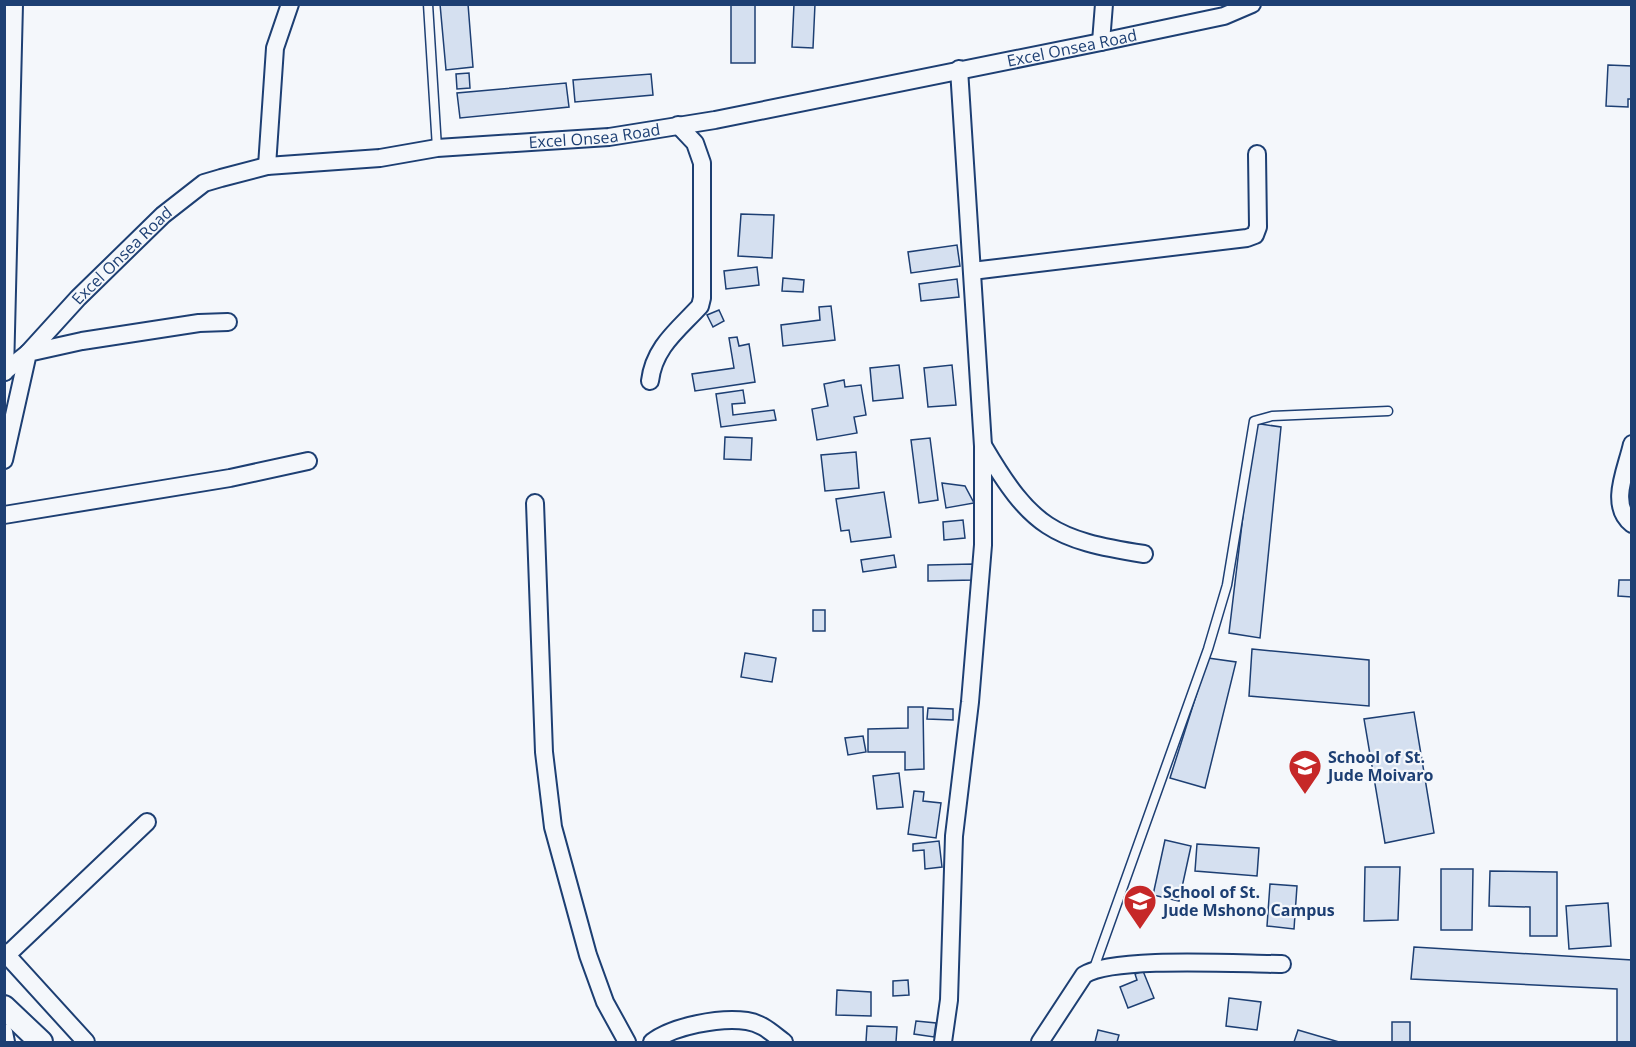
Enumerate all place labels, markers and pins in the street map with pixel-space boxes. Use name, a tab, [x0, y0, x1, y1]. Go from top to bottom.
place label: School of St. Jude Moivaro	[1326, 746, 1433, 786]
school or university icon: School of St. Jude Moivaro	[1287, 748, 1323, 795]
place label: School of St. Jude Mshono Campus	[1161, 881, 1335, 921]
school or university icon: School of St. Jude Mshono Campus	[1122, 883, 1158, 930]

